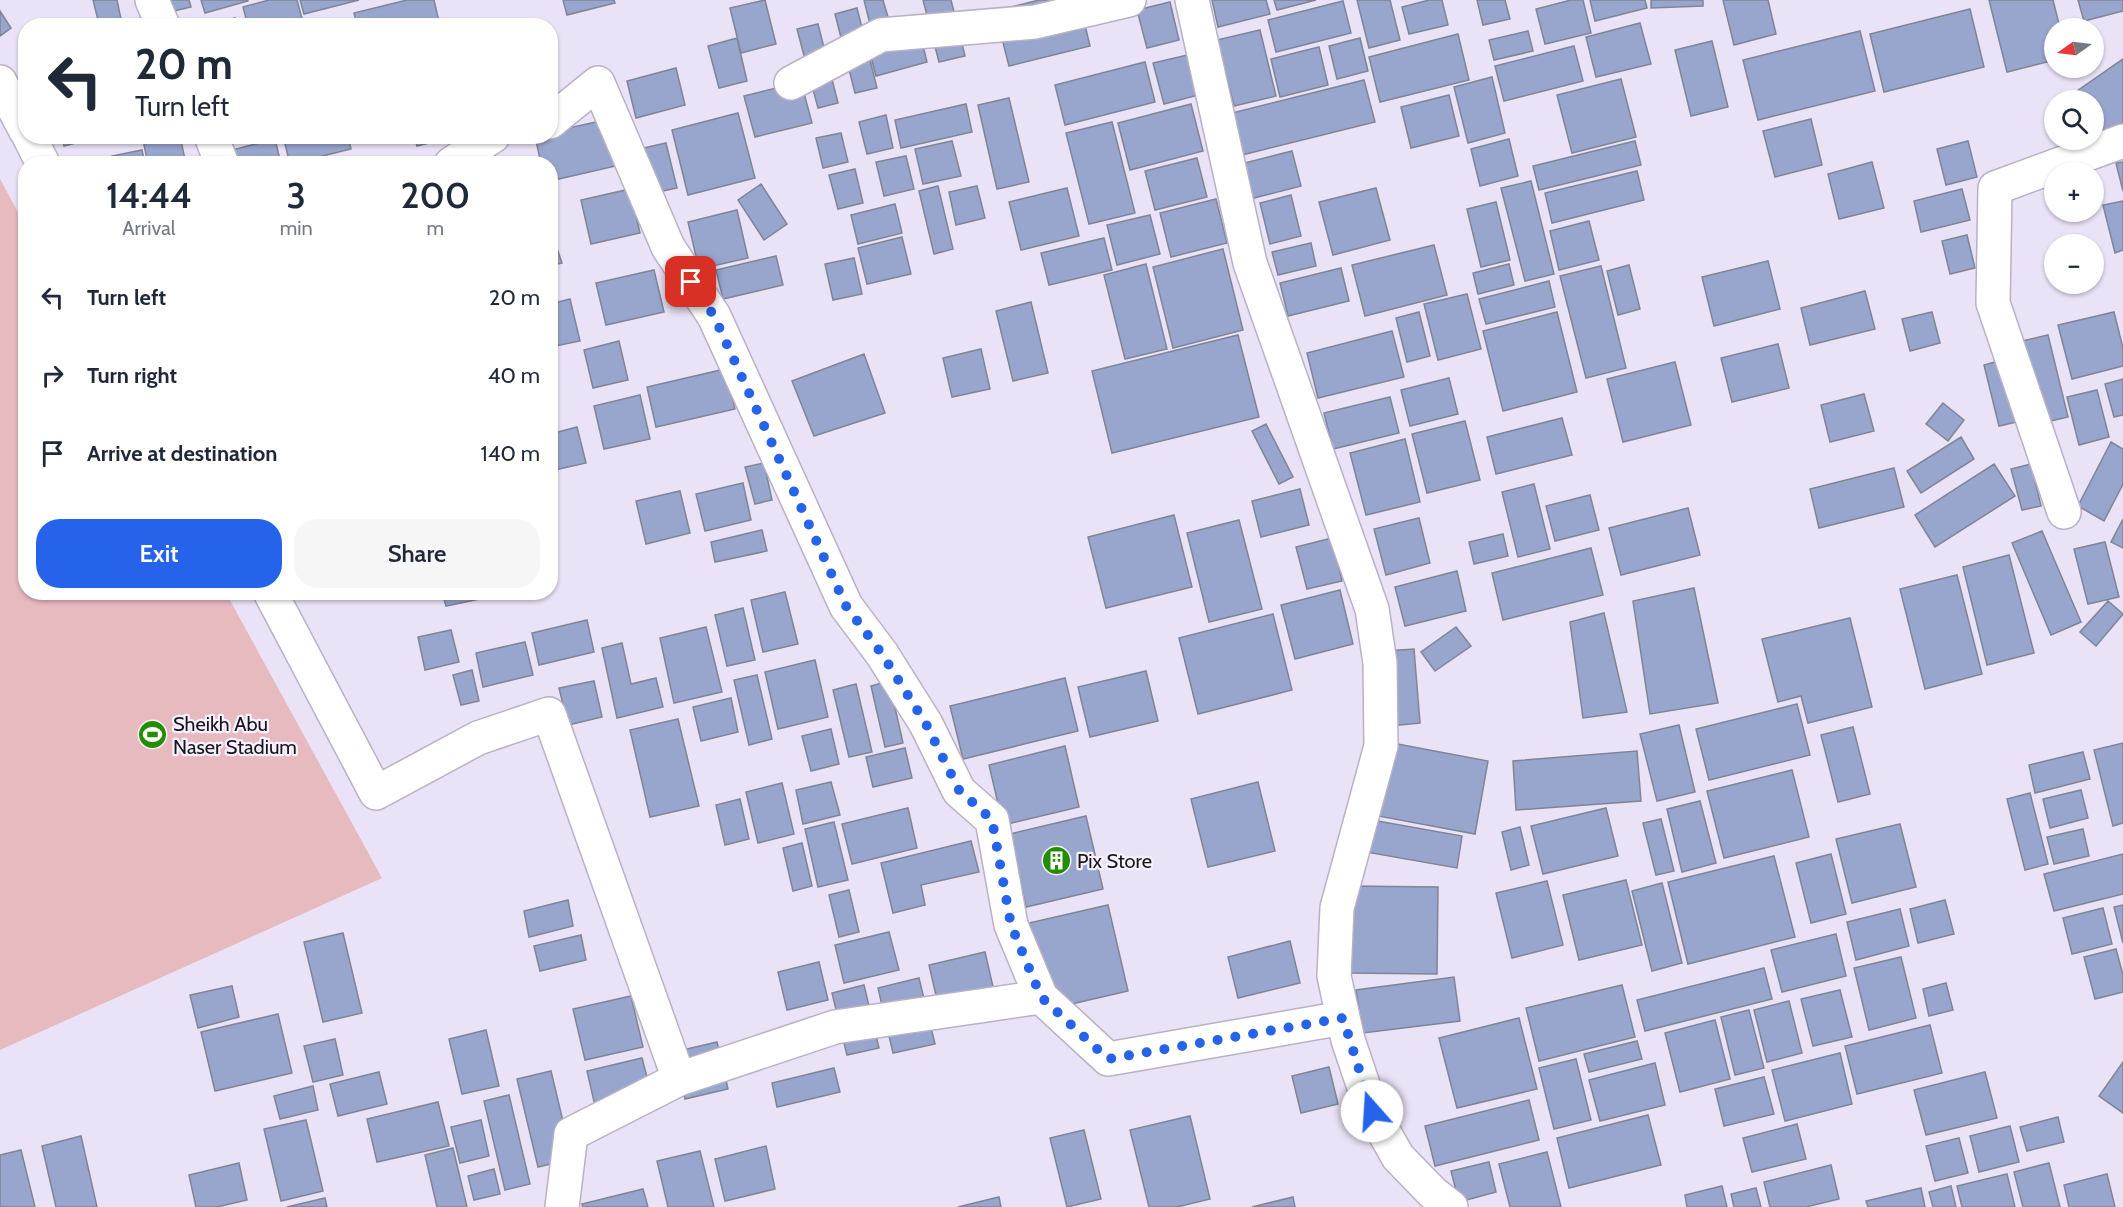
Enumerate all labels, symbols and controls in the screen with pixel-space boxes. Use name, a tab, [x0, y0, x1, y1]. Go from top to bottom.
north arrow	[2044, 18, 2104, 78]
map controls	[2044, 18, 2104, 294]
text: 20 m	[135, 38, 233, 90]
icon: left	[36, 42, 114, 120]
text: Turn left	[135, 90, 229, 123]
button: search	[2044, 90, 2104, 150]
button: +	[2044, 162, 2104, 222]
text: 14:44	[106, 173, 192, 217]
text: 3	[286, 173, 306, 217]
text: 200	[401, 173, 470, 217]
text: Arrival	[122, 216, 175, 240]
text: min	[280, 216, 313, 240]
text: m	[427, 216, 444, 240]
button: −	[2044, 234, 2104, 294]
pin	[665, 256, 716, 307]
icon: arrive	[674, 265, 707, 298]
icon: left	[36, 281, 69, 314]
text: Turn left	[87, 284, 166, 311]
text: 20 m	[489, 284, 540, 311]
icon: right	[36, 359, 69, 392]
text: Turn right	[87, 362, 177, 389]
text: 40 m	[488, 362, 540, 389]
icon: arrive	[36, 437, 69, 470]
text: Arrive at destination	[87, 440, 277, 467]
text: 140 m	[481, 440, 540, 467]
button: Exit	[36, 519, 282, 588]
button: Share	[294, 519, 540, 588]
place label: Sheikh Abu Naser Stadium	[173, 712, 297, 759]
sports icon: Sheikh Abu Naser Stadium	[136, 719, 168, 751]
building icon: Pix Store	[1040, 845, 1072, 877]
place label: Pix Store	[1077, 849, 1152, 873]
position arrow	[1340, 1079, 1404, 1143]

